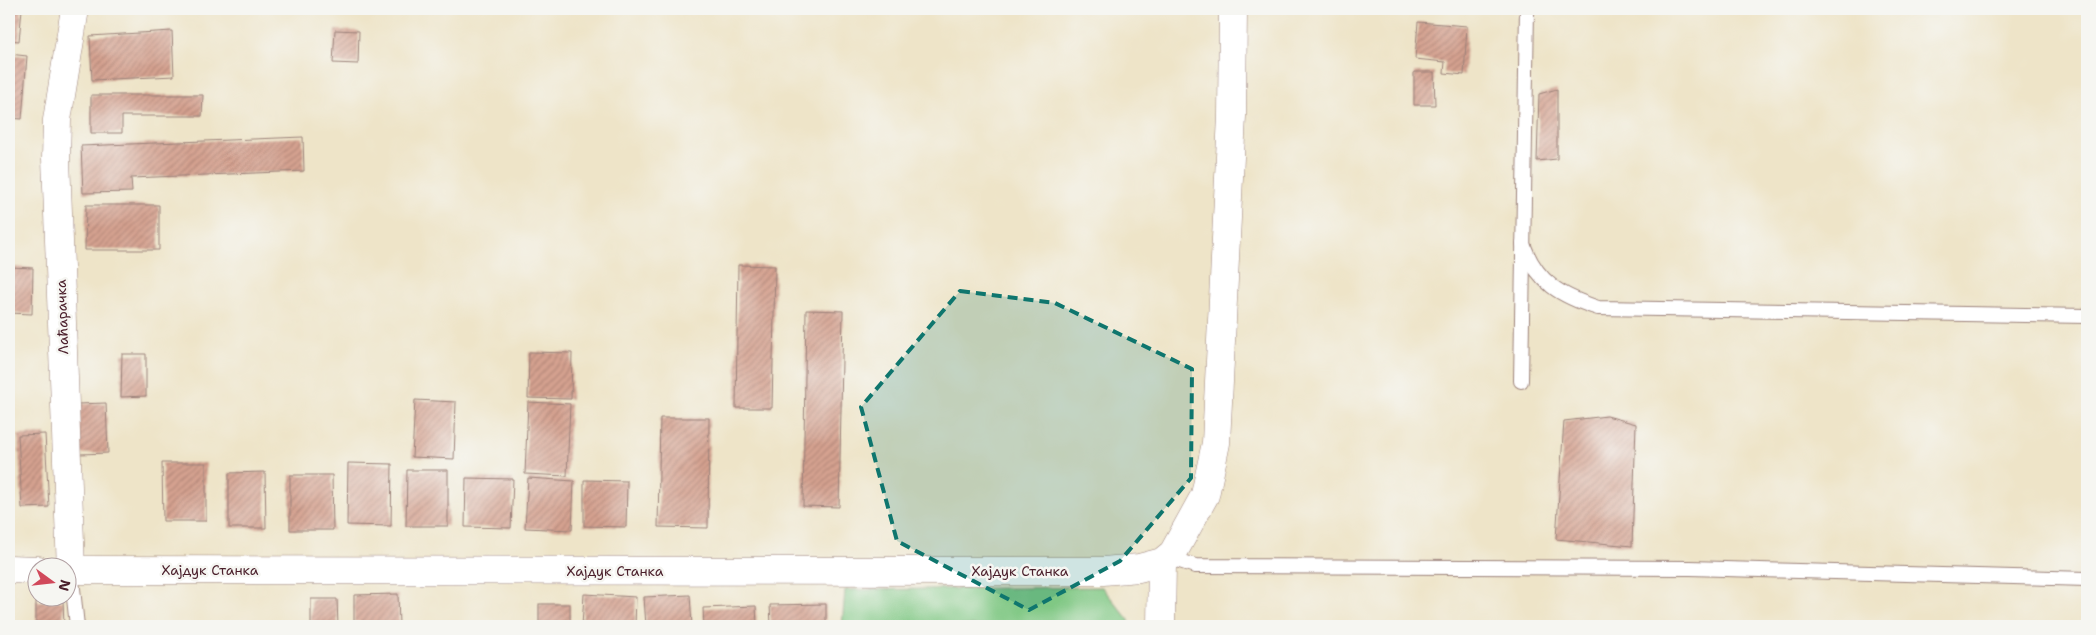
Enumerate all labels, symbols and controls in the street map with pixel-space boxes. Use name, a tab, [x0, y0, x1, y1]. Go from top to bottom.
street label: Лаћарачка	[52, 279, 72, 355]
north arrow	[28, 558, 78, 608]
street label: Хајдук Станка	[161, 561, 259, 579]
street label: Хајдук Станка	[566, 562, 664, 580]
street label: Хајдук Станка	[971, 562, 1069, 580]
text: N	[54, 578, 75, 593]

